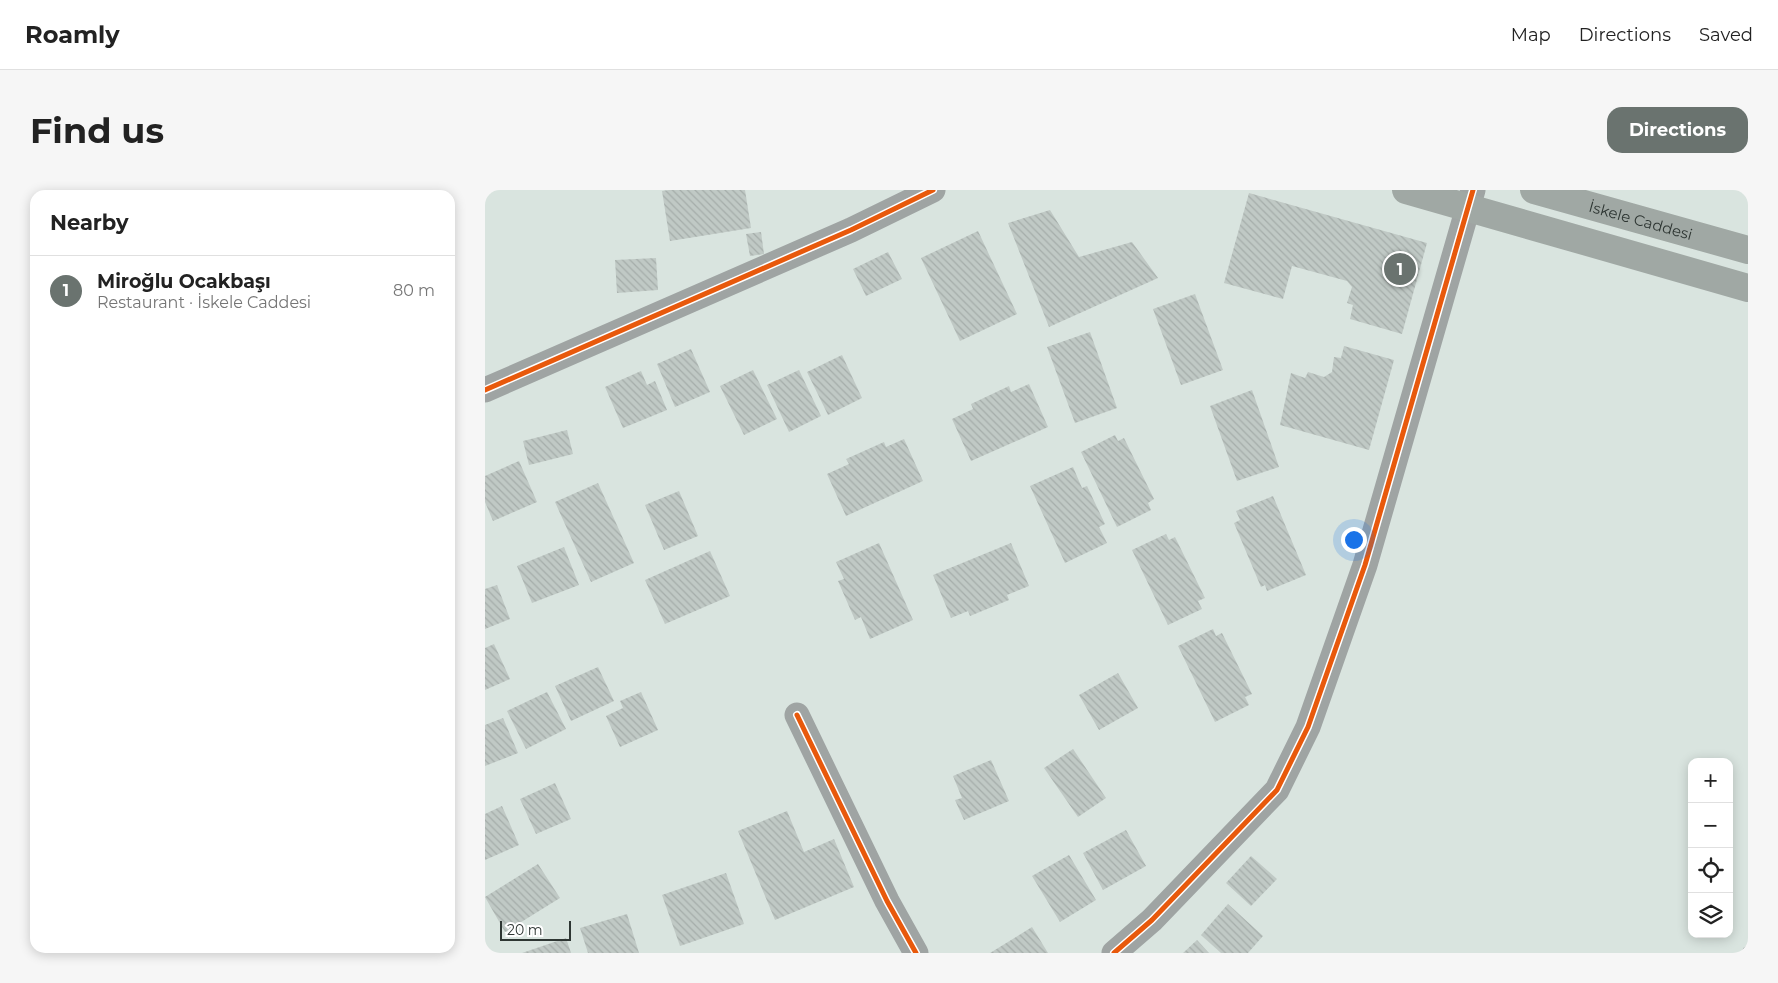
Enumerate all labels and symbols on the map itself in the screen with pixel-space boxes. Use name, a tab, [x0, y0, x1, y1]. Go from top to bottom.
street label: İskele Caddesi	[1587, 196, 1695, 244]
pin: 1	[1384, 250, 1416, 288]
your location	[1341, 527, 1367, 553]
scale bar	[500, 918, 571, 941]

